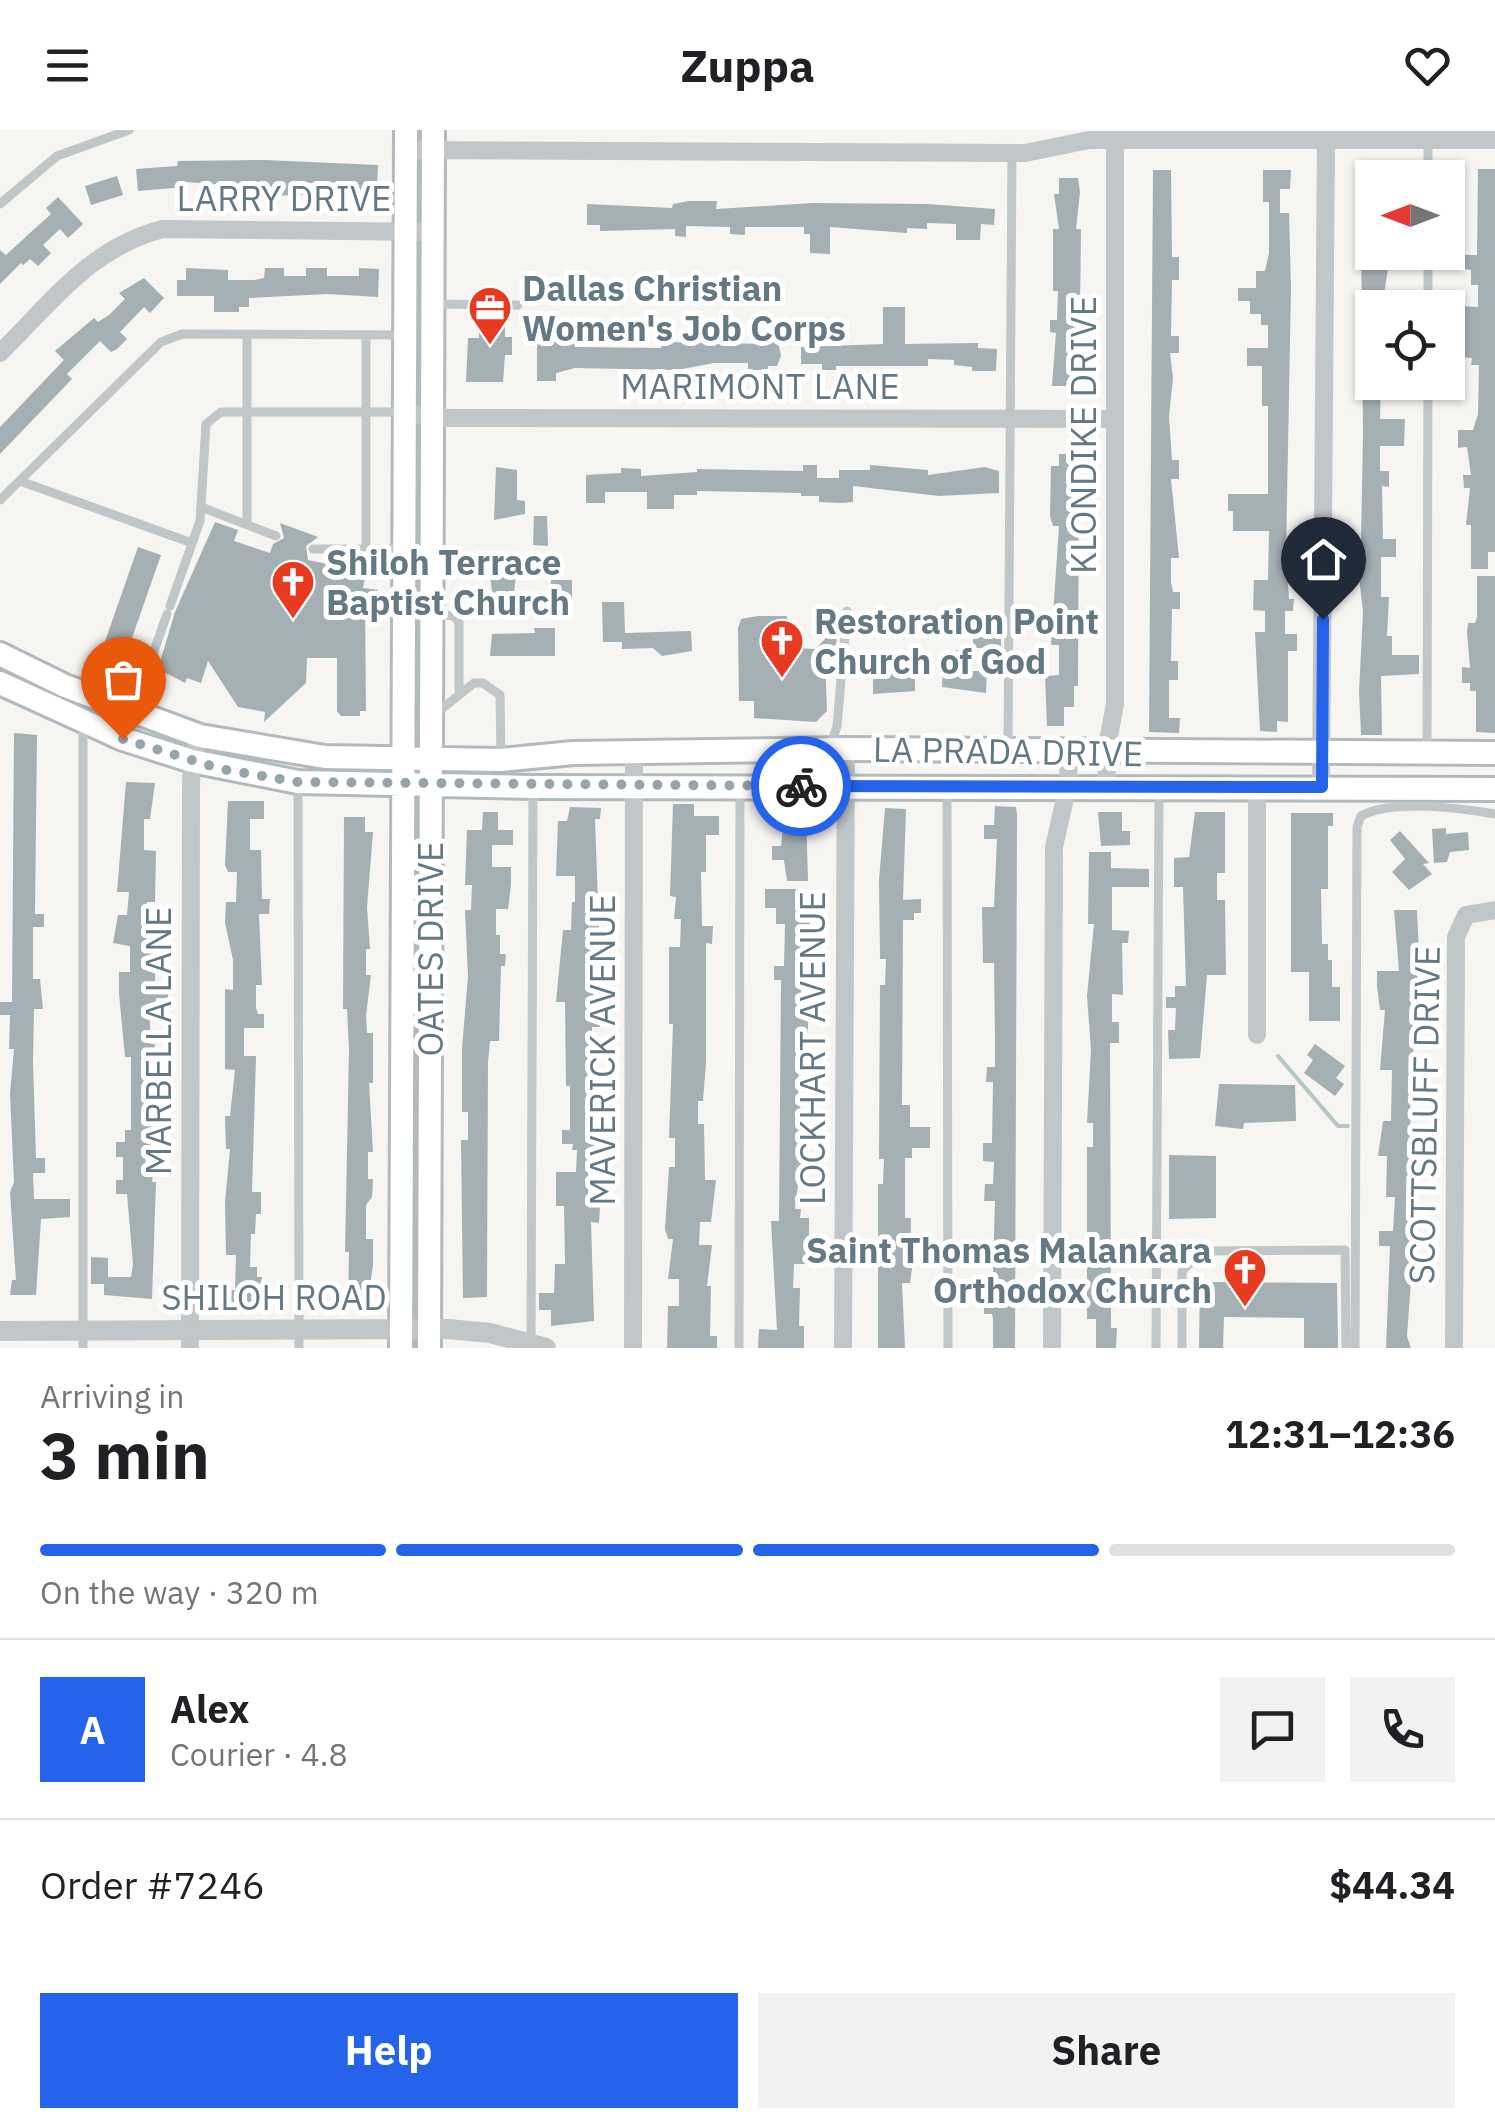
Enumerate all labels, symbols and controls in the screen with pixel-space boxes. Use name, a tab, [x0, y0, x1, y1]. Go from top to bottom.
text: Zuppa	[680, 36, 815, 94]
icon: menu	[40, 38, 95, 93]
icon: heart	[1400, 38, 1455, 93]
north arrow	[1355, 160, 1465, 270]
map controls	[1355, 160, 1465, 400]
street label: LARRY DRIVE	[177, 175, 391, 221]
place label: Dallas Christian Women's Job Corps	[522, 265, 846, 351]
office icon: Dallas Christian Women's Job Corps	[467, 285, 513, 346]
button: locate	[1355, 290, 1465, 400]
street label: KLONDIKE DRIVE	[1060, 296, 1106, 574]
street label: MARIMONT LANE	[620, 363, 900, 409]
pin	[1281, 517, 1366, 620]
icon: home	[1296, 532, 1351, 587]
place label: Shiloh Terrace Baptist Church	[326, 539, 570, 625]
church icon: Shiloh Terrace Baptist Church	[270, 559, 316, 620]
place label: Restoration Point Church of God	[814, 598, 1099, 684]
church icon: Restoration Point Church of God	[759, 618, 805, 679]
pin	[81, 637, 166, 740]
icon: bag	[96, 652, 151, 707]
street label: LA PRADA DRIVE	[872, 726, 1144, 776]
courier	[751, 736, 851, 836]
icon: bike	[774, 759, 829, 814]
street label: OATES DRIVE	[407, 841, 453, 1057]
street label: LOCKHART AVENUE	[789, 891, 835, 1205]
street label: MAVERICK AVENUE	[579, 894, 625, 1206]
street label: MARBELLA LANE	[135, 907, 181, 1175]
street label: SCOTTSBLUFF DRIVE	[1398, 945, 1450, 1285]
place label: Saint Thomas Malankara Orthodox Church	[806, 1227, 1212, 1313]
church icon: Saint Thomas Malankara Orthodox Church	[1222, 1247, 1268, 1308]
street label: SHILOH ROAD	[161, 1274, 387, 1320]
text: Arriving in	[40, 1375, 185, 1417]
text: 12:31–12:36	[1225, 1409, 1455, 1458]
text: 3 min	[40, 1412, 210, 1497]
text: On the way · 320 m	[40, 1571, 319, 1613]
button: chat	[1220, 1677, 1325, 1782]
button: phone	[1350, 1677, 1455, 1782]
text: Alex	[170, 1684, 250, 1733]
text: A	[79, 1705, 106, 1754]
text: Courier · 4.8	[170, 1733, 348, 1775]
text: Order #7246	[40, 1860, 265, 1909]
text: $44.34	[1329, 1860, 1455, 1909]
button: Help	[40, 1993, 738, 2108]
button: Share	[758, 1993, 1455, 2108]

